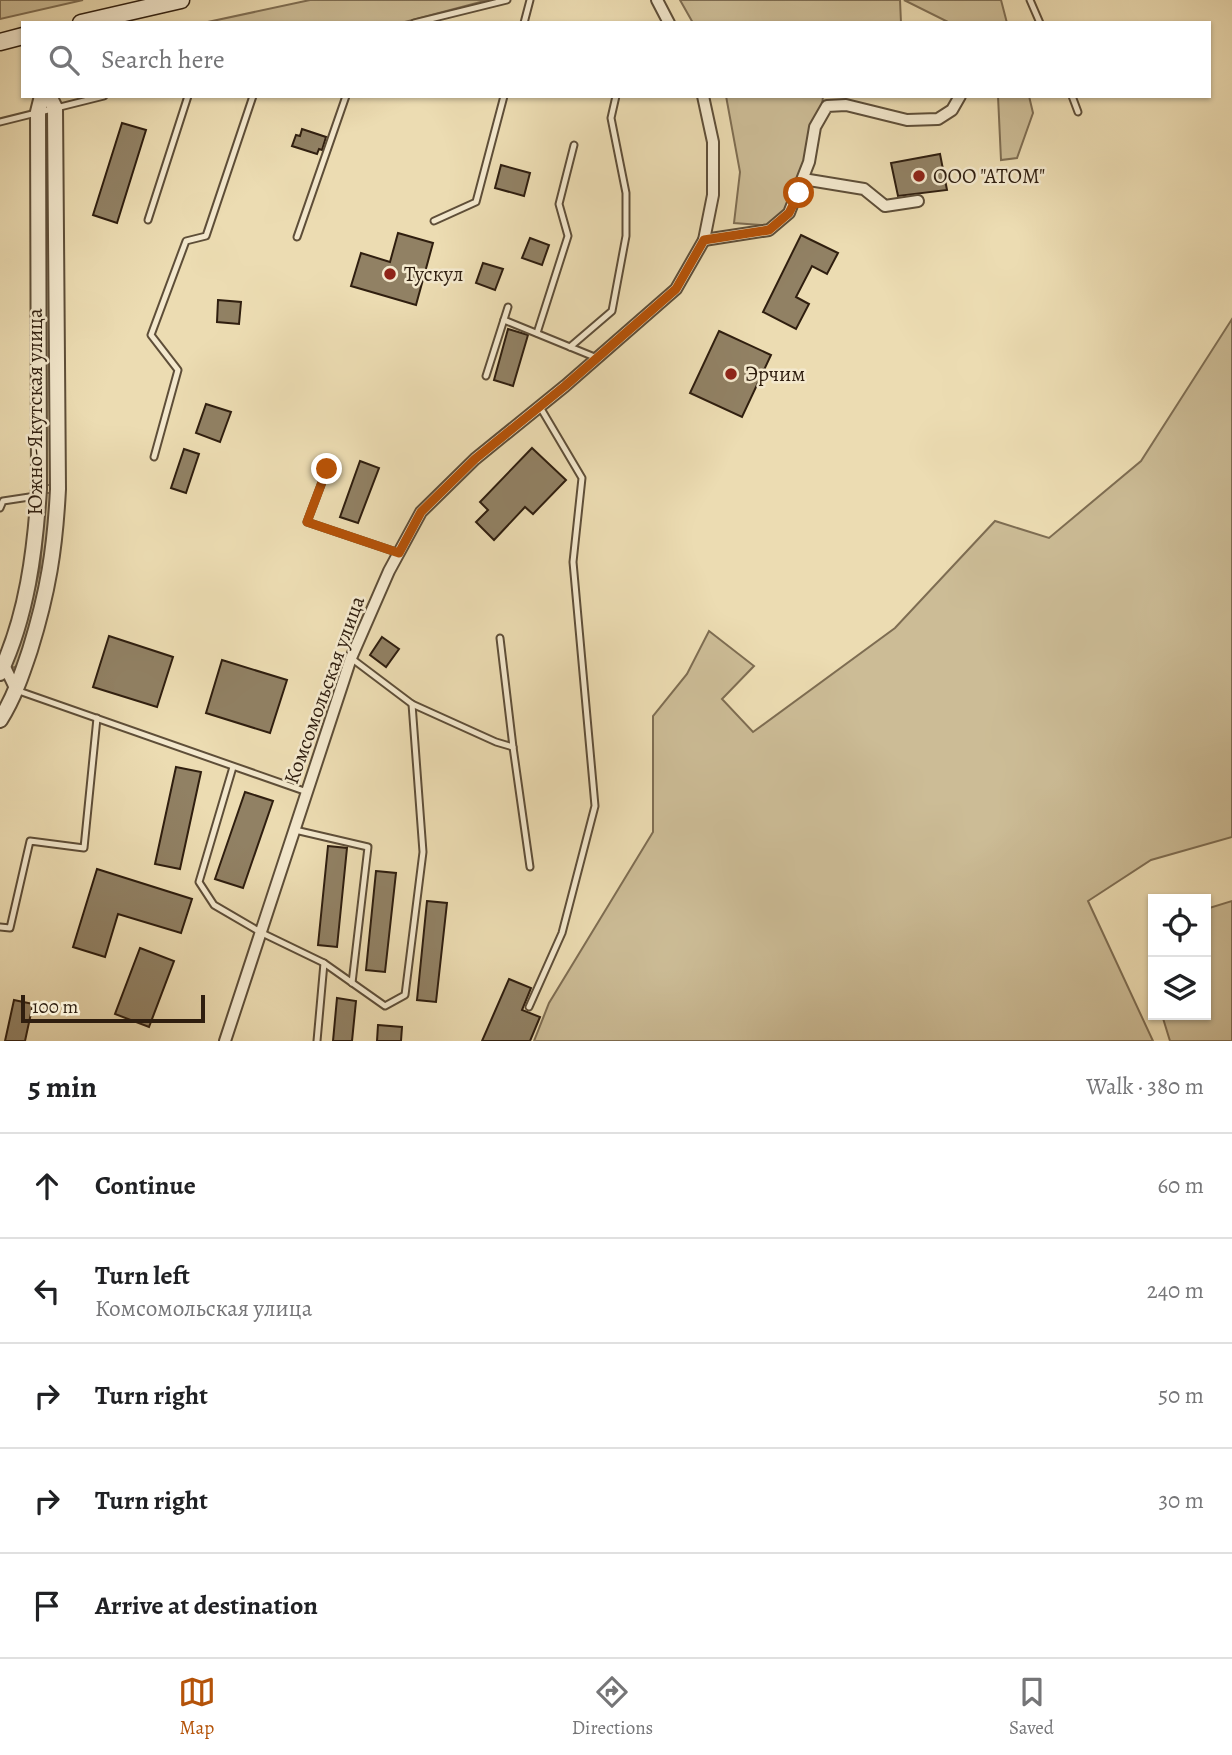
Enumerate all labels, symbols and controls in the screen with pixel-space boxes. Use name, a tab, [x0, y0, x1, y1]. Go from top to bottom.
search box	[21, 21, 1211, 98]
icon: search	[45, 41, 83, 79]
text: Search here	[101, 42, 225, 77]
place label: ООО "АТОМ"	[933, 162, 1045, 190]
marker: ООО "АТОМ"	[911, 168, 927, 184]
route start	[783, 177, 814, 208]
place label: Тускул	[404, 260, 464, 288]
marker: Тускул	[382, 266, 398, 282]
street label: Южно-Якутская улица	[21, 308, 49, 516]
place label: Эрчим	[745, 360, 805, 388]
marker: Эрчим	[723, 366, 739, 382]
route end	[311, 453, 342, 484]
street label: Комсомольская улица	[277, 592, 371, 788]
map controls	[1148, 894, 1211, 1020]
button: locate	[1148, 894, 1211, 957]
button: layers	[1148, 957, 1211, 1020]
scale bar	[21, 992, 205, 1024]
text: 100 m	[32, 994, 78, 1020]
text: 5 min	[28, 1067, 97, 1107]
text: Walk · 380 m	[1086, 1071, 1204, 1102]
icon: ahead	[28, 1167, 66, 1205]
text: Continue	[95, 1168, 196, 1203]
text: 60 m	[1157, 1170, 1204, 1201]
text: Turn left	[95, 1258, 190, 1293]
icon: left	[28, 1272, 66, 1310]
text: 240 m	[1147, 1275, 1204, 1306]
text: Комсомольская улица	[95, 1293, 312, 1324]
icon: right	[28, 1377, 66, 1415]
text: Turn right	[95, 1378, 208, 1413]
text: 50 m	[1158, 1380, 1204, 1411]
icon: right	[28, 1482, 66, 1520]
text: Turn right	[95, 1483, 208, 1518]
text: 30 m	[1158, 1485, 1204, 1516]
icon: arrive	[28, 1587, 66, 1625]
text: Arrive at destination	[95, 1588, 318, 1623]
tab: Map	[178, 1673, 216, 1741]
tab: Directions	[572, 1673, 653, 1741]
tab: Saved	[1009, 1673, 1054, 1741]

